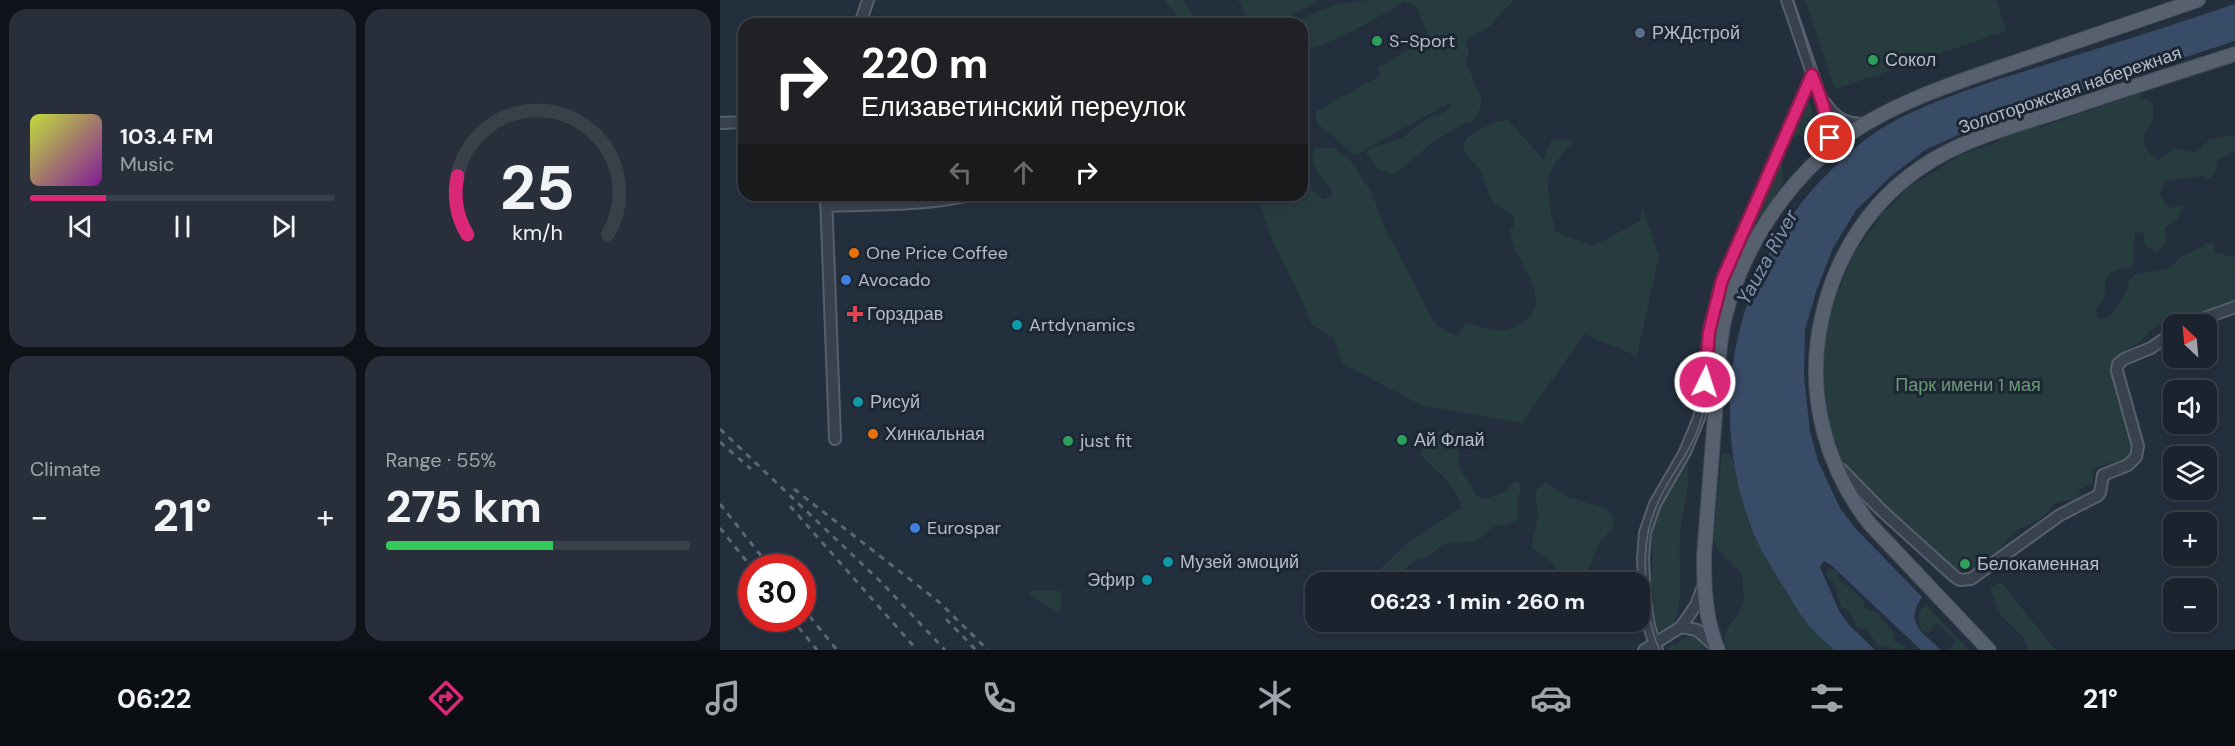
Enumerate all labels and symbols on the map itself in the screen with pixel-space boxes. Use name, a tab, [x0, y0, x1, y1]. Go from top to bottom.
place label: РЖДстрой	[1652, 21, 1740, 45]
marker: РЖДстрой	[1633, 26, 1647, 40]
place label: S-Sport	[1389, 29, 1455, 53]
marker: S-Sport	[1370, 34, 1384, 48]
street label: Золоторожская набережная	[1955, 41, 2185, 139]
place label: Сокол	[1885, 48, 1936, 72]
marker: Сокол	[1866, 53, 1880, 67]
pin	[1804, 112, 1855, 163]
water label: Yauza River	[1730, 204, 1804, 309]
place label: One Price Coffee	[866, 241, 1008, 265]
marker: One Price Coffee	[847, 246, 861, 260]
place label: Avocado	[858, 268, 931, 292]
marker: Avocado	[839, 273, 853, 287]
place label: Горздрав	[867, 302, 943, 326]
marker: Горздрав	[848, 307, 862, 321]
place label: Artdynamics	[1029, 313, 1136, 337]
north arrow	[2163, 314, 2217, 368]
marker: Artdynamics	[1010, 318, 1024, 332]
position arrow	[1673, 350, 1737, 414]
park label: Парк имени 1 мая	[1895, 373, 2041, 397]
place label: Рисуй	[870, 390, 920, 414]
marker: Рисуй	[851, 395, 865, 409]
place label: Хинкальная	[885, 422, 985, 446]
marker: Хинкальная	[866, 427, 880, 441]
place label: Ай Флай	[1414, 428, 1485, 452]
place label: just fit	[1079, 429, 1132, 453]
marker: Ай Флай	[1395, 433, 1409, 447]
marker: just fit	[1061, 434, 1075, 448]
place label: Eurospar	[927, 516, 1002, 540]
marker: Eurospar	[908, 521, 922, 535]
place label: Музей эмоций	[1180, 550, 1299, 574]
place label: Белокаменная	[1977, 552, 2099, 576]
speed limit sign: 30	[738, 554, 816, 632]
marker: Музей эмоций	[1161, 555, 1175, 569]
marker: Белокаменная	[1958, 557, 1972, 571]
place label: Эфир	[1087, 568, 1135, 592]
marker: Эфир	[1140, 573, 1154, 587]

